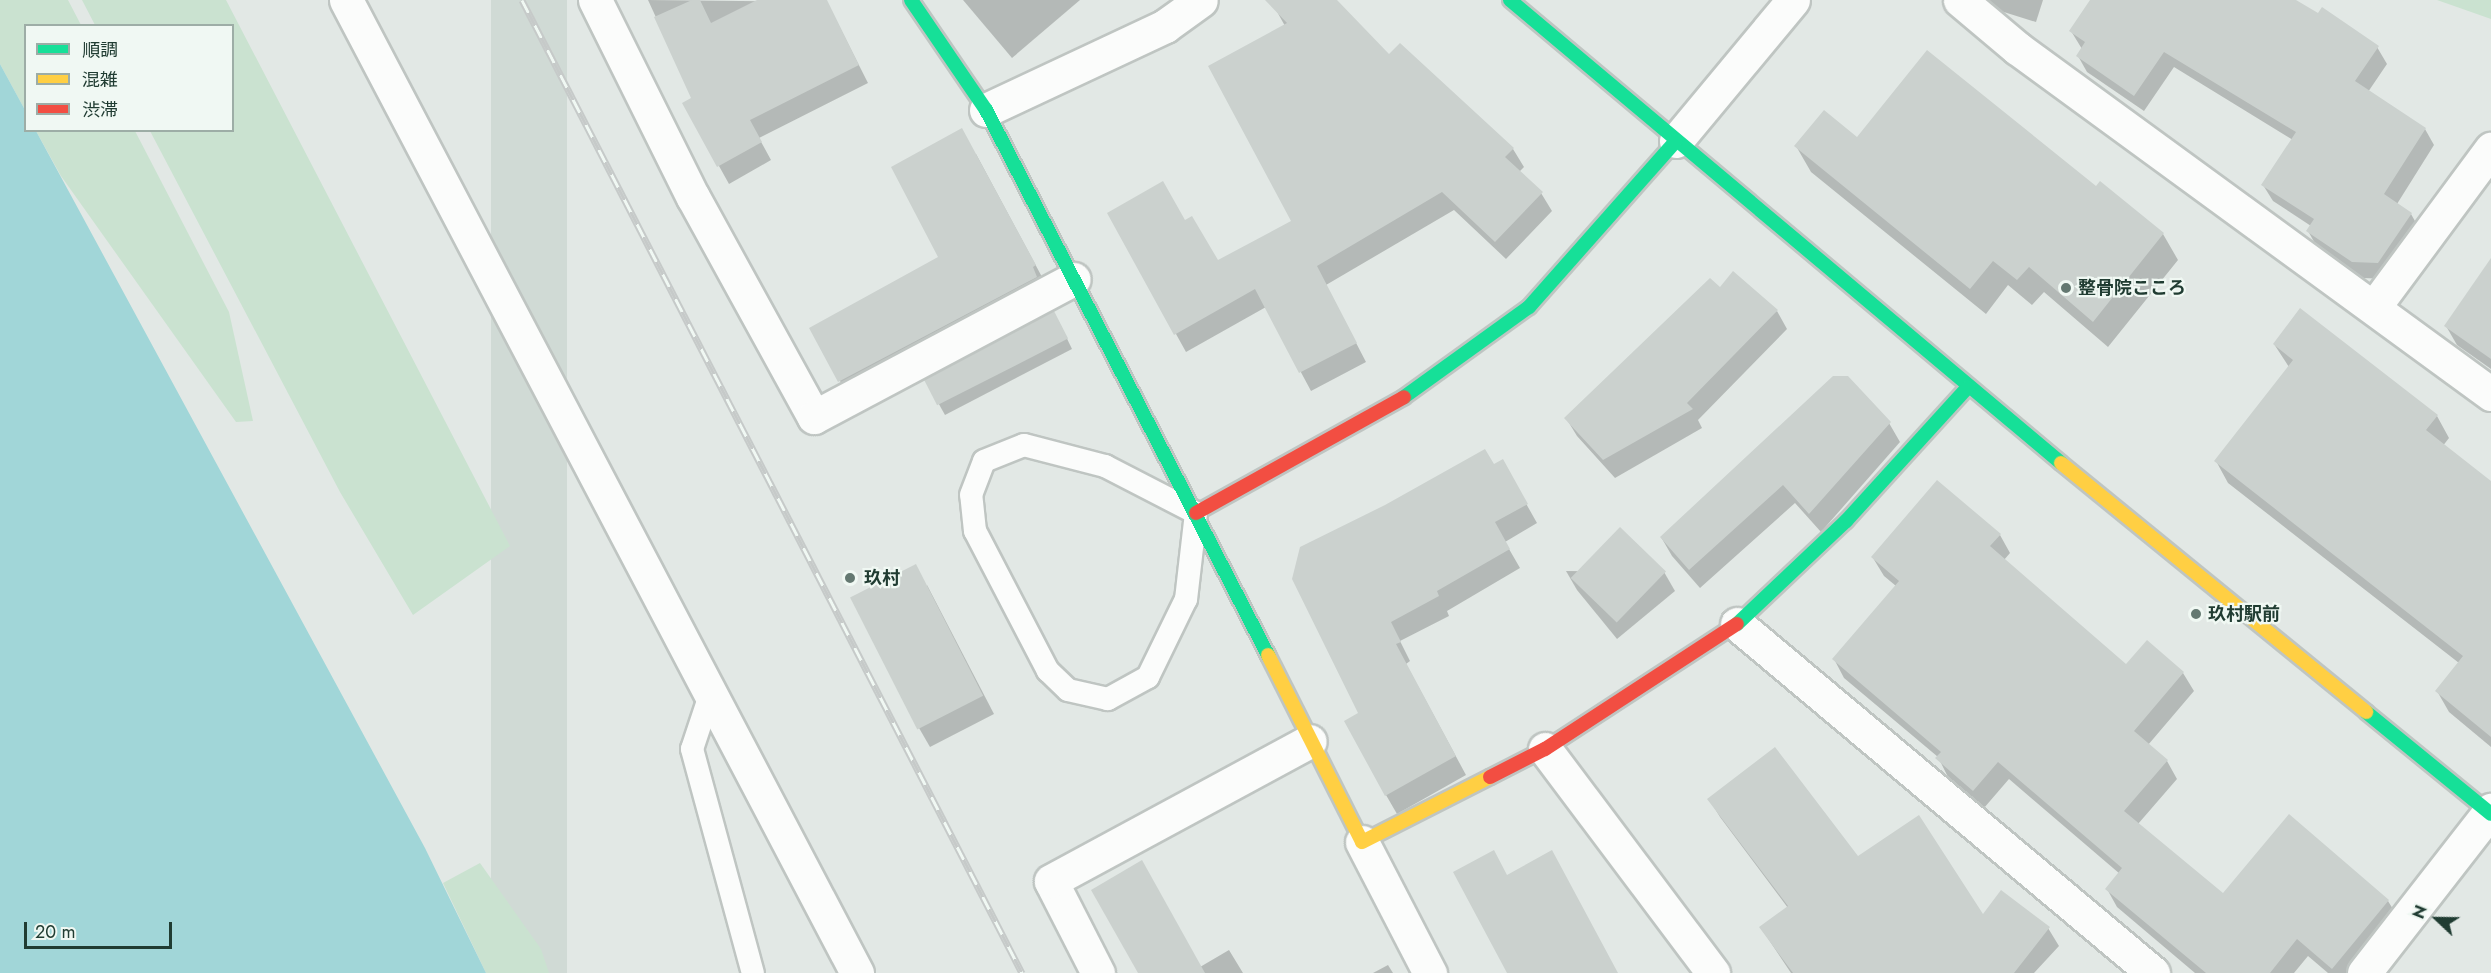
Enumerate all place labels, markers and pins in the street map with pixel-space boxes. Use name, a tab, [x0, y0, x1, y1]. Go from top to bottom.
place label: 整骨院こころ	[2078, 277, 2186, 299]
marker: 整骨院こころ	[2059, 281, 2073, 295]
place label: 玖村	[864, 567, 900, 589]
marker: 玖村	[841, 569, 859, 587]
place label: 玖村駅前	[2208, 603, 2280, 625]
marker: 玖村駅前	[2189, 607, 2203, 621]

